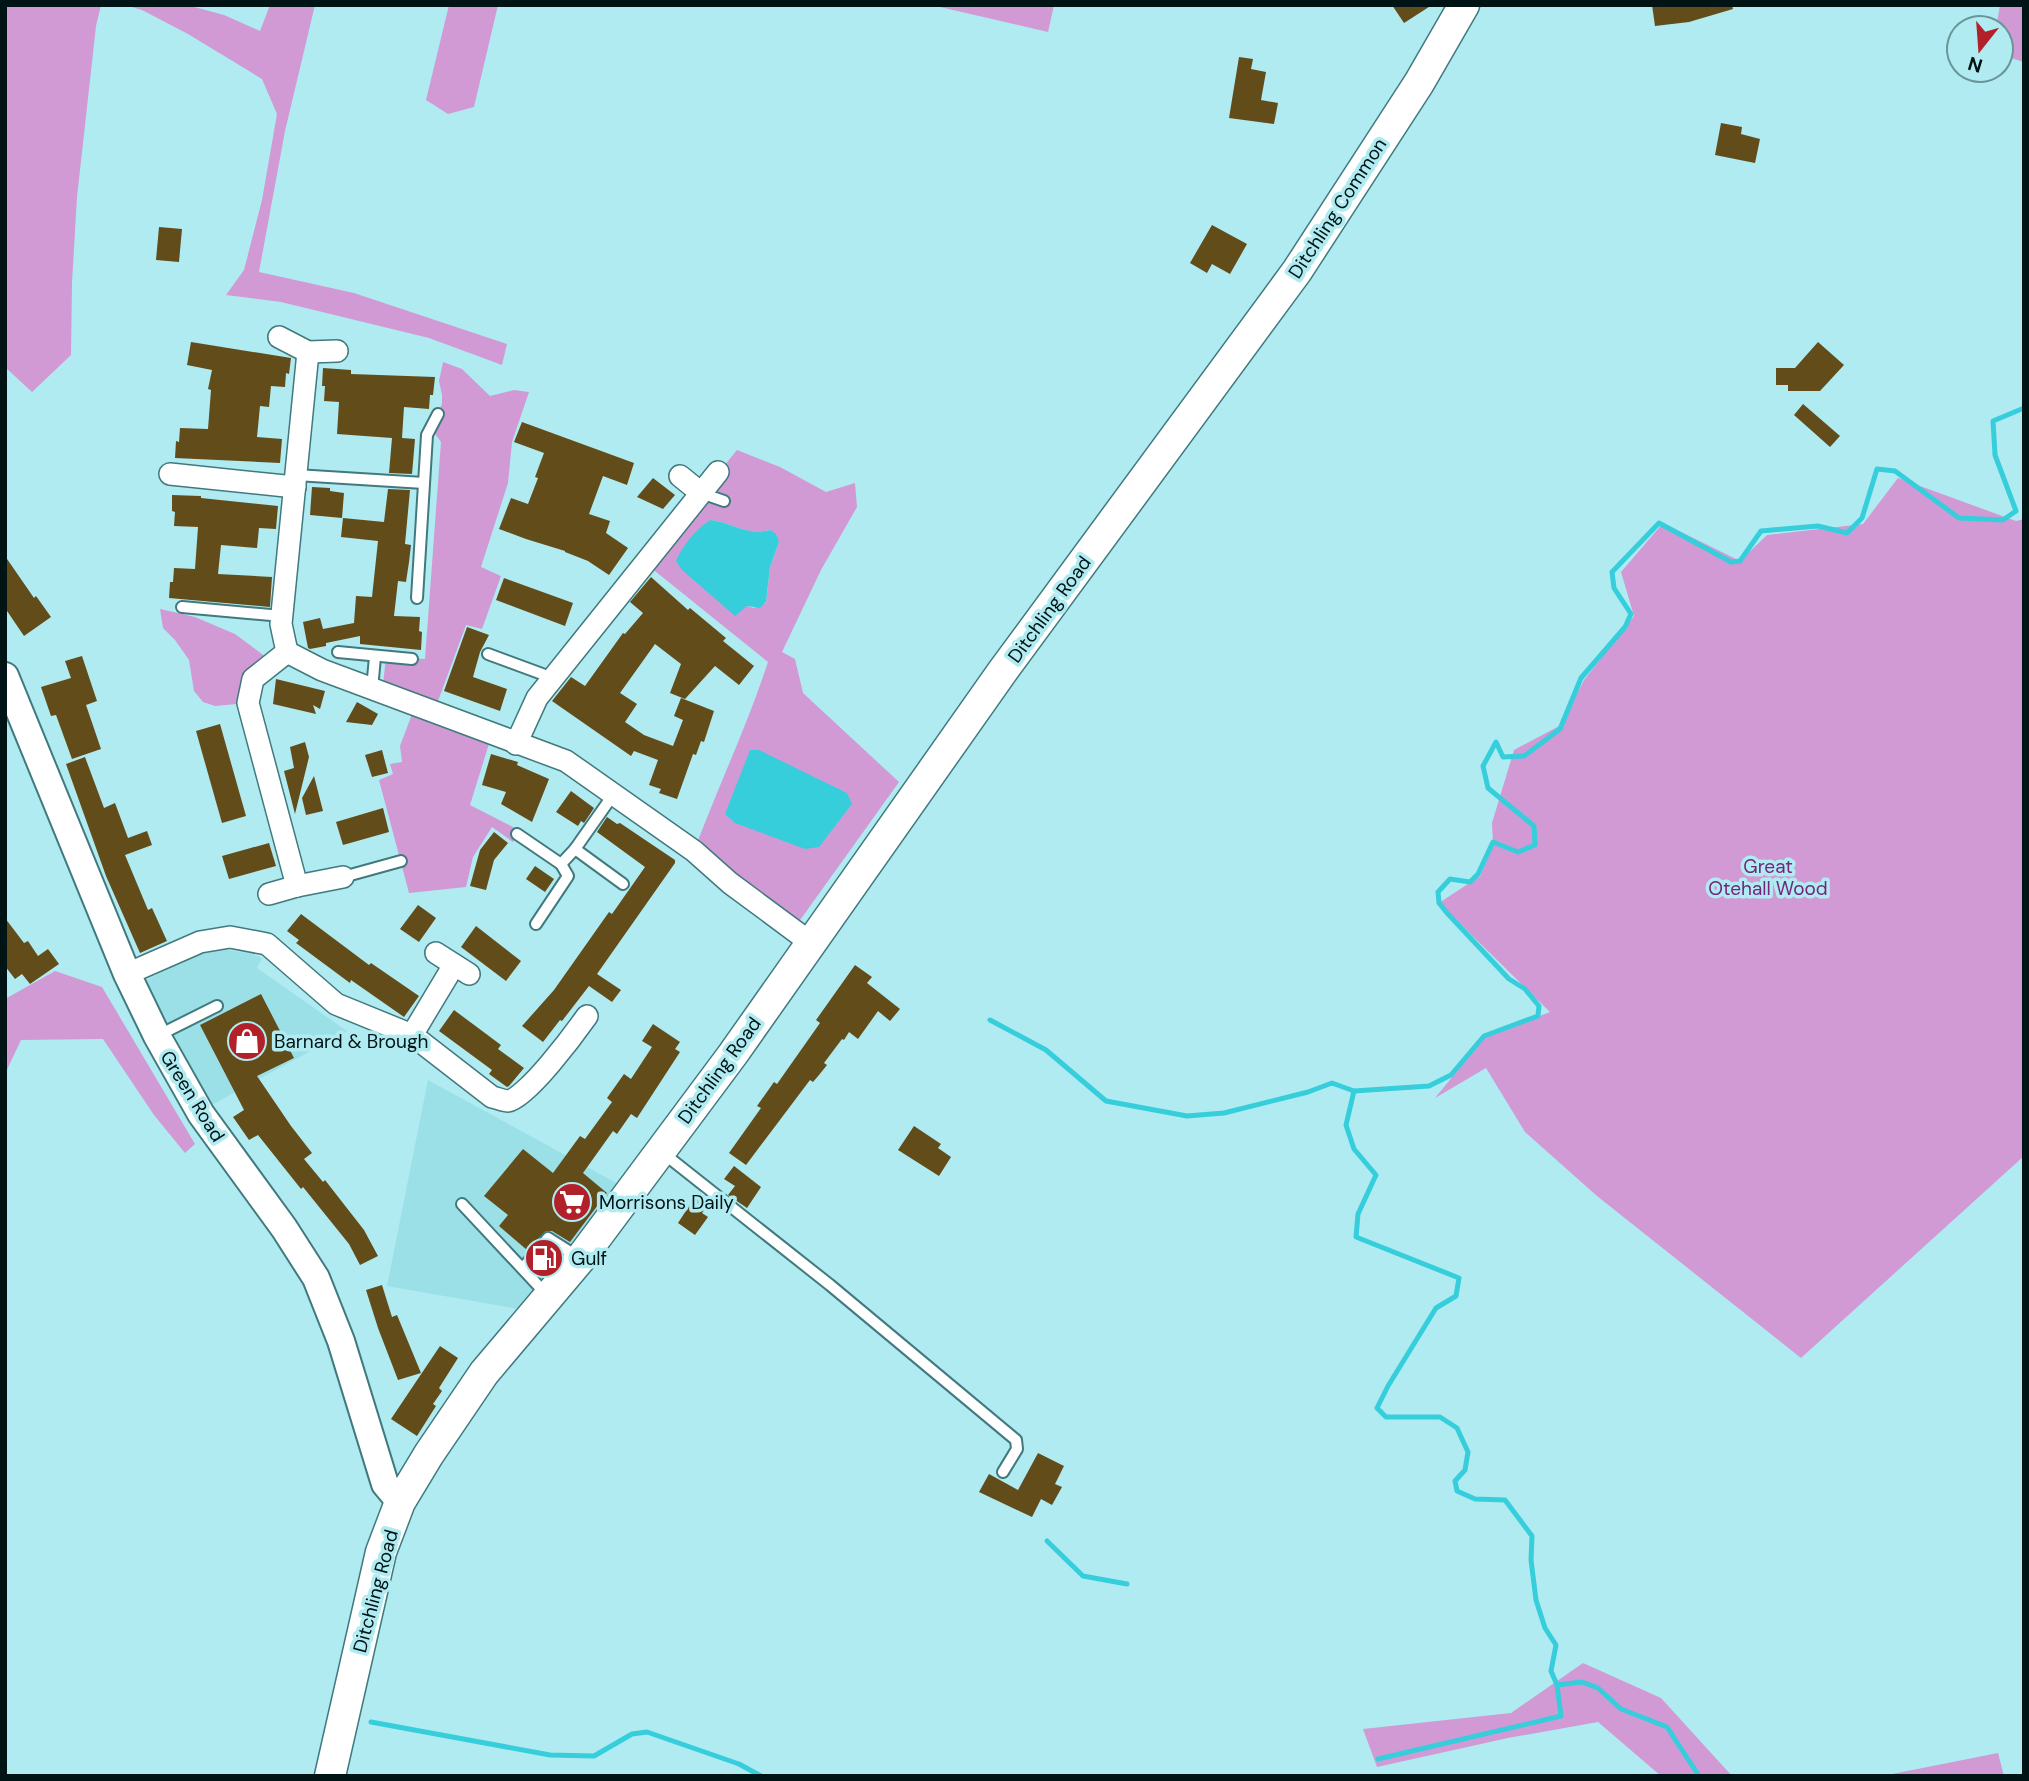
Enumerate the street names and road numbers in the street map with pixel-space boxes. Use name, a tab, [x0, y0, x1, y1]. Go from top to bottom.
street label: Ditchling Common	[1283, 133, 1392, 283]
street label: Ditchling Road	[1002, 551, 1097, 668]
street label: Ditchling Road	[672, 1012, 767, 1129]
street label: Green Road	[155, 1046, 230, 1147]
street label: Ditchling Road	[347, 1527, 404, 1655]

